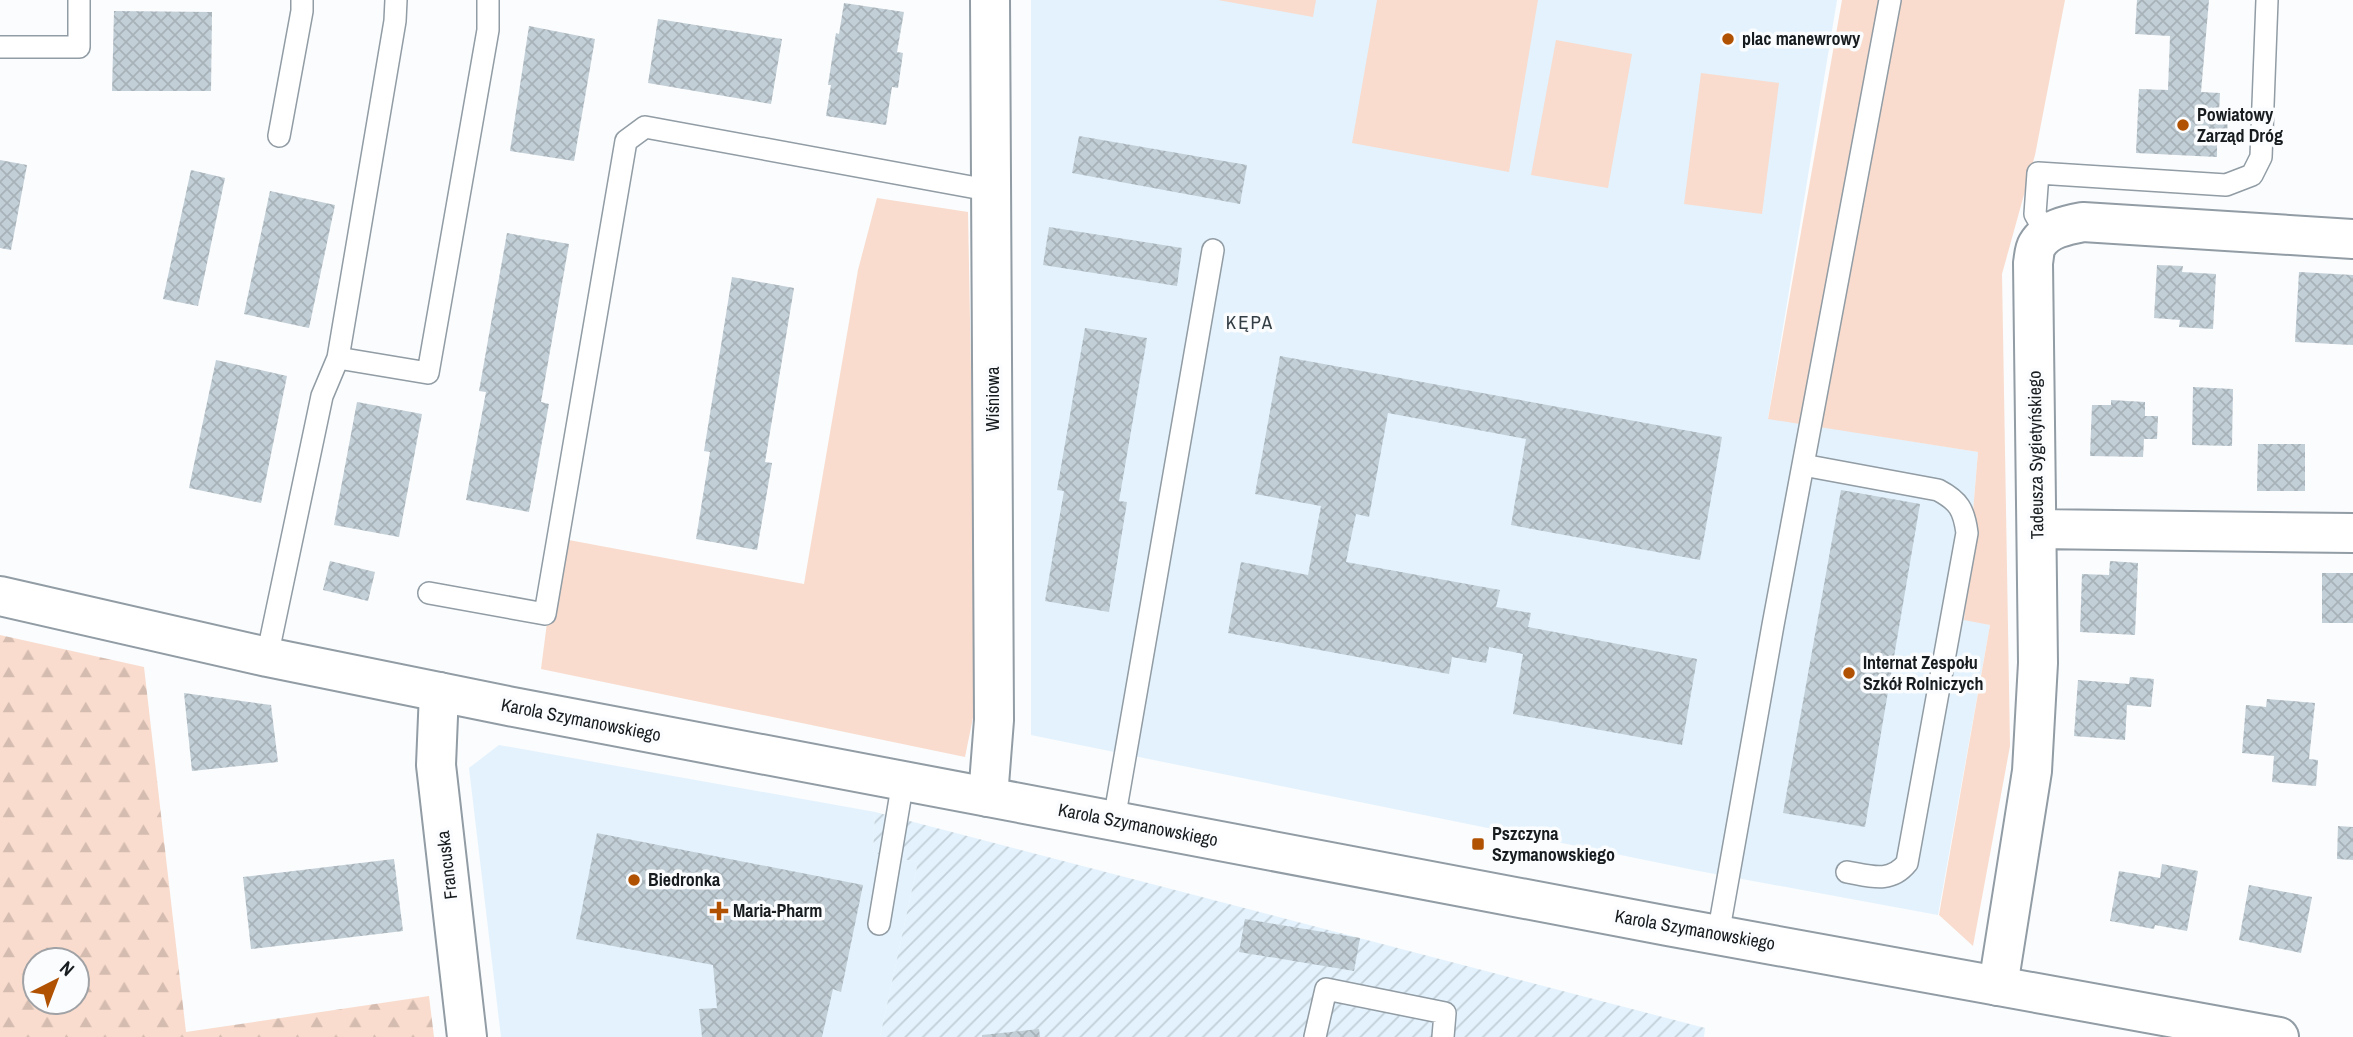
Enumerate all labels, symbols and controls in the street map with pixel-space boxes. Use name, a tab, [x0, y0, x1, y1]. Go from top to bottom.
place label: plac manewrowy	[1742, 26, 1861, 51]
marker: plac manewrowy	[1720, 31, 1736, 47]
place label: Powiatowy Zarząd Dróg	[2197, 102, 2283, 148]
marker: Powiatowy Zarząd Dróg	[2175, 117, 2191, 133]
district label: KĘPA	[1226, 309, 1274, 335]
street label: Wiśniowa	[980, 367, 1005, 431]
street label: Tadeusza Sygietyńskiego	[2022, 371, 2049, 539]
place label: Internat Zespołu Szkół Rolniczych	[1863, 650, 1984, 696]
marker: Internat Zespołu Szkół Rolniczych	[1841, 665, 1857, 681]
street label: Karola Szymanowskiego	[499, 692, 663, 747]
street label: Karola Szymanowskiego	[1056, 797, 1220, 852]
place label: Pszczyna Szymanowskiego	[1492, 821, 1615, 867]
street label: Francuska	[430, 829, 463, 901]
marker: Pszczyna Szymanowskiego	[1470, 836, 1486, 852]
place label: Biedronka	[648, 867, 721, 892]
marker: Biedronka	[626, 872, 642, 888]
place label: Maria-Pharm	[733, 898, 822, 923]
marker: Maria-Pharm	[711, 903, 727, 919]
street label: Karola Szymanowskiego	[1613, 903, 1777, 956]
north arrow	[21, 946, 91, 1016]
text: N	[54, 955, 80, 982]

